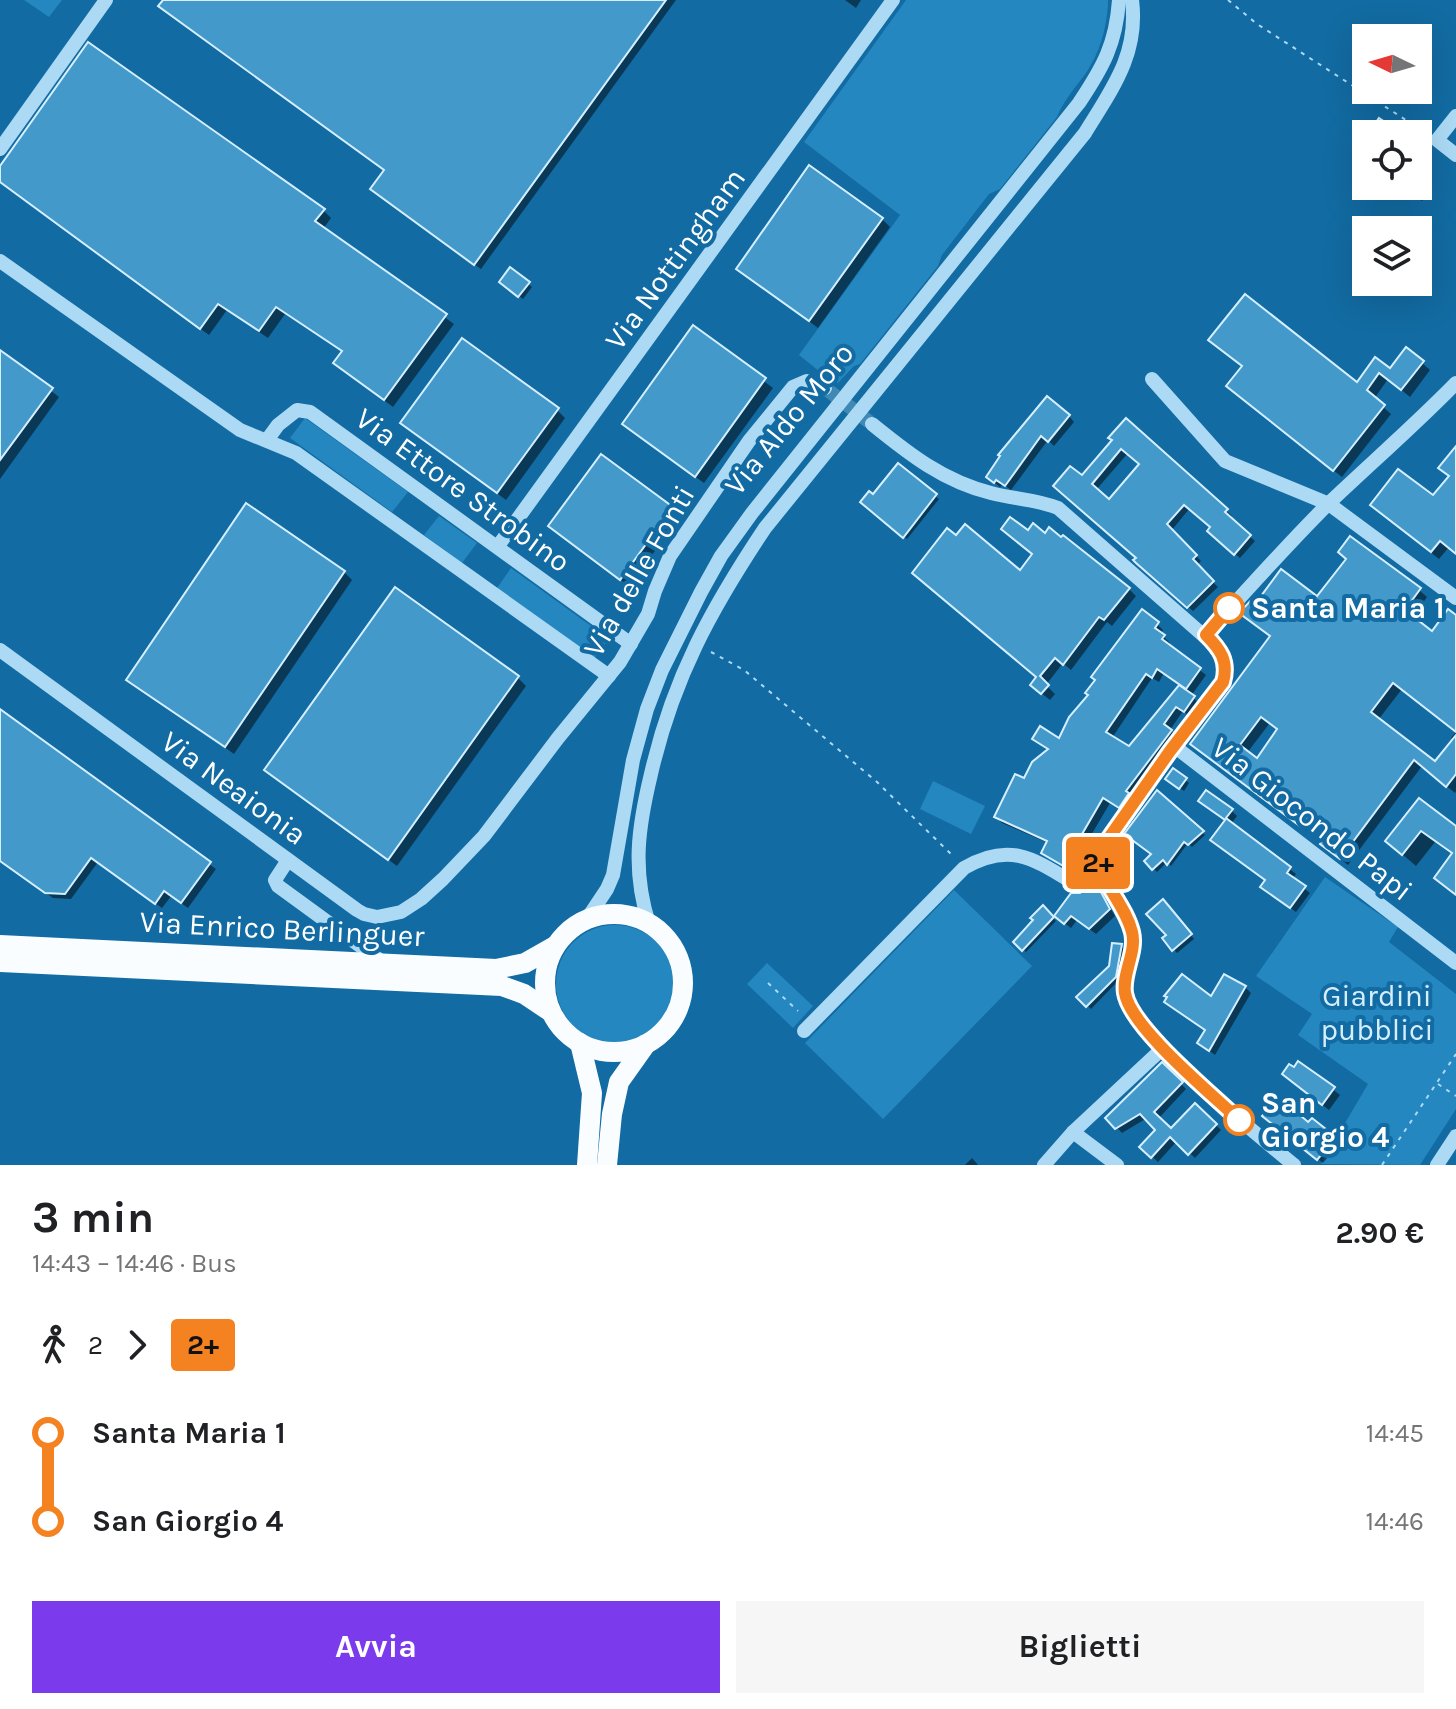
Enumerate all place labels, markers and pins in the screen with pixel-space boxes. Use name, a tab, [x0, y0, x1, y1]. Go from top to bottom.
place label: Santa Maria 1	[1251, 590, 1445, 626]
marker: Santa Maria 1	[1214, 593, 1244, 623]
place label: San Giorgio 4	[1261, 1085, 1390, 1155]
marker: San Giorgio 4	[1224, 1105, 1254, 1135]

